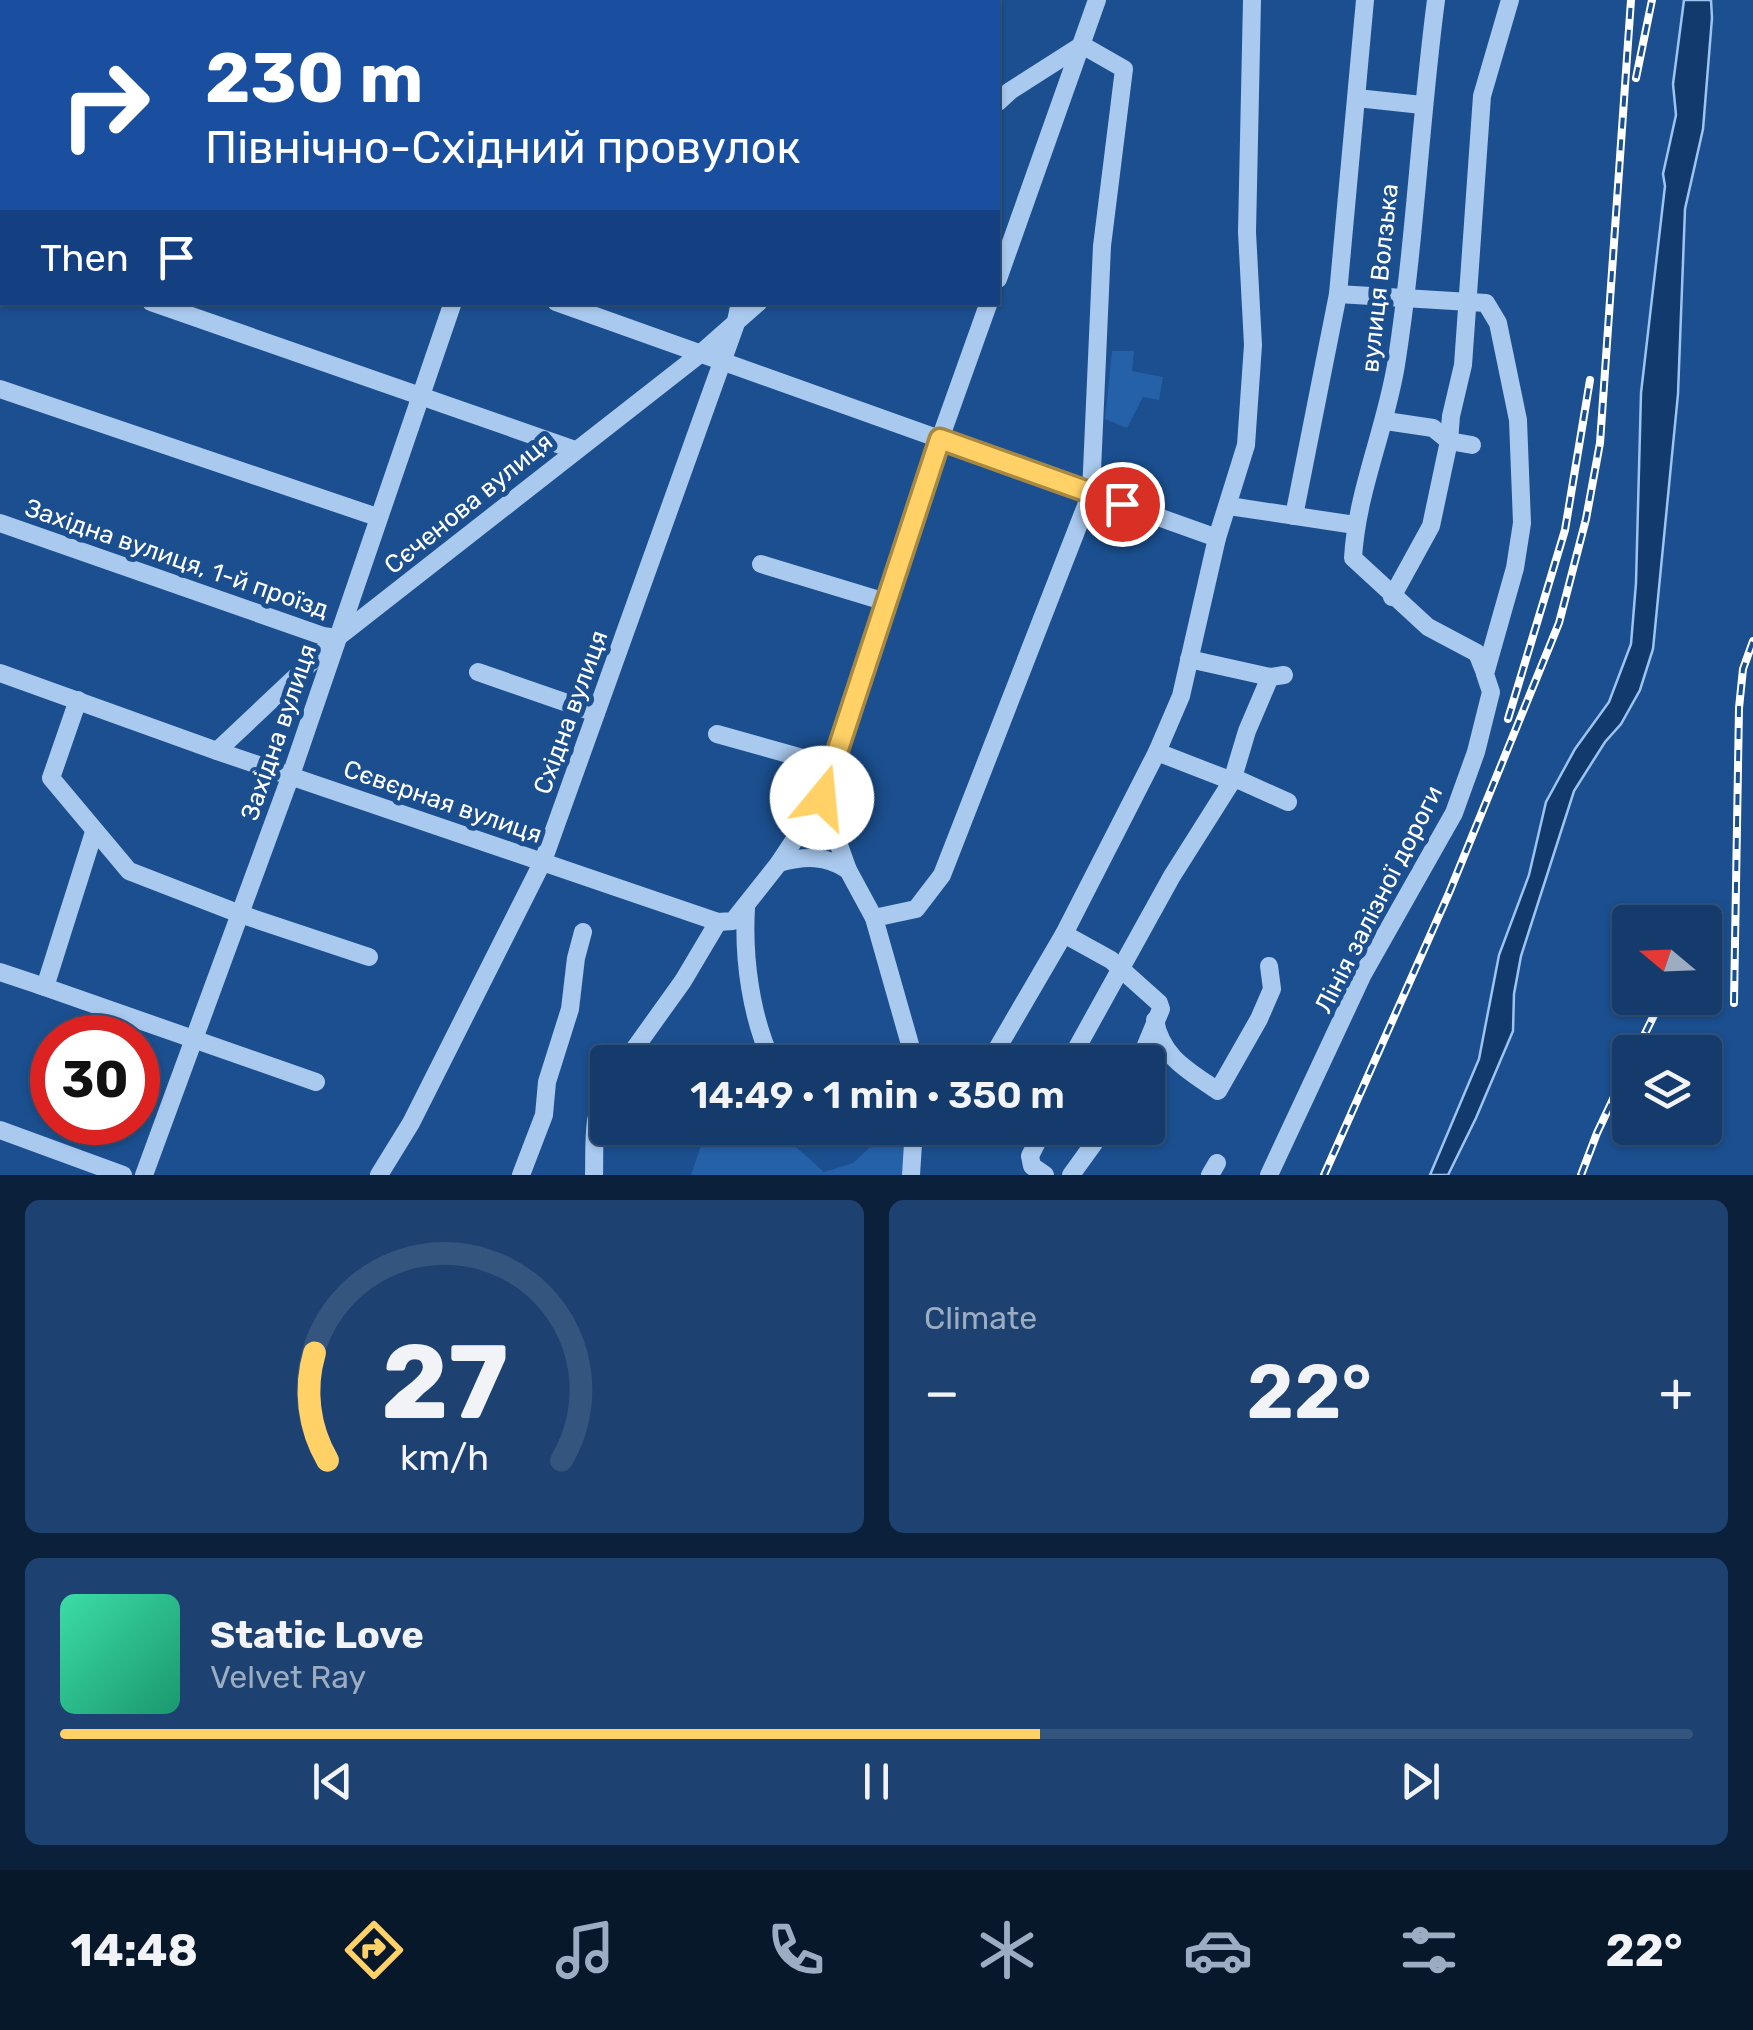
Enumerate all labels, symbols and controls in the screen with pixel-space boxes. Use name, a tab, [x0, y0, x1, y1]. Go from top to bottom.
text: 230 m	[205, 37, 423, 120]
icon: right	[40, 40, 170, 170]
text: Північно-Східний провулок	[205, 121, 801, 174]
street label: вулиця Волзька	[1355, 182, 1404, 374]
icon: arrive	[149, 230, 204, 285]
text: Then	[40, 235, 129, 281]
street label: Сєченова вулиця	[379, 427, 558, 580]
pin	[1080, 462, 1165, 547]
icon: arrive	[1095, 477, 1150, 532]
street label: Західна вулиця, 1-й проїзд	[21, 493, 332, 624]
street label: Східна вулиця	[527, 626, 614, 798]
street label: Західна вулиця	[235, 640, 322, 824]
position arrow	[770, 746, 874, 850]
street label: Сєвєрная вулиця	[340, 754, 546, 849]
street label: Лінія залізної дороги	[1309, 781, 1448, 1018]
north arrow	[1612, 905, 1722, 1015]
map controls	[1612, 905, 1722, 1145]
speed limit sign: 30	[30, 1015, 160, 1145]
button: layers	[1612, 1035, 1722, 1145]
text: 14:49 · 1 min · 350 m	[690, 1072, 1065, 1118]
text: Climate	[924, 1299, 1037, 1337]
text: 27	[381, 1321, 508, 1444]
text: 22°	[1247, 1348, 1372, 1437]
text: −	[924, 1360, 960, 1425]
text: +	[1659, 1360, 1693, 1425]
text: km/h	[400, 1437, 489, 1479]
text: Static Love	[210, 1612, 424, 1658]
text: Velvet Ray	[210, 1658, 366, 1696]
icon: previous	[305, 1754, 360, 1809]
icon: pause	[849, 1754, 904, 1809]
icon: next	[1393, 1754, 1448, 1809]
icon: directions	[339, 1915, 409, 1985]
icon: music	[550, 1915, 620, 1985]
icon: phone	[761, 1915, 831, 1985]
icon: climate	[972, 1915, 1042, 1985]
icon: car	[1183, 1915, 1253, 1985]
icon: filters	[1394, 1915, 1464, 1985]
text: 14:48	[71, 1924, 198, 1977]
text: 22°	[1605, 1924, 1682, 1977]

